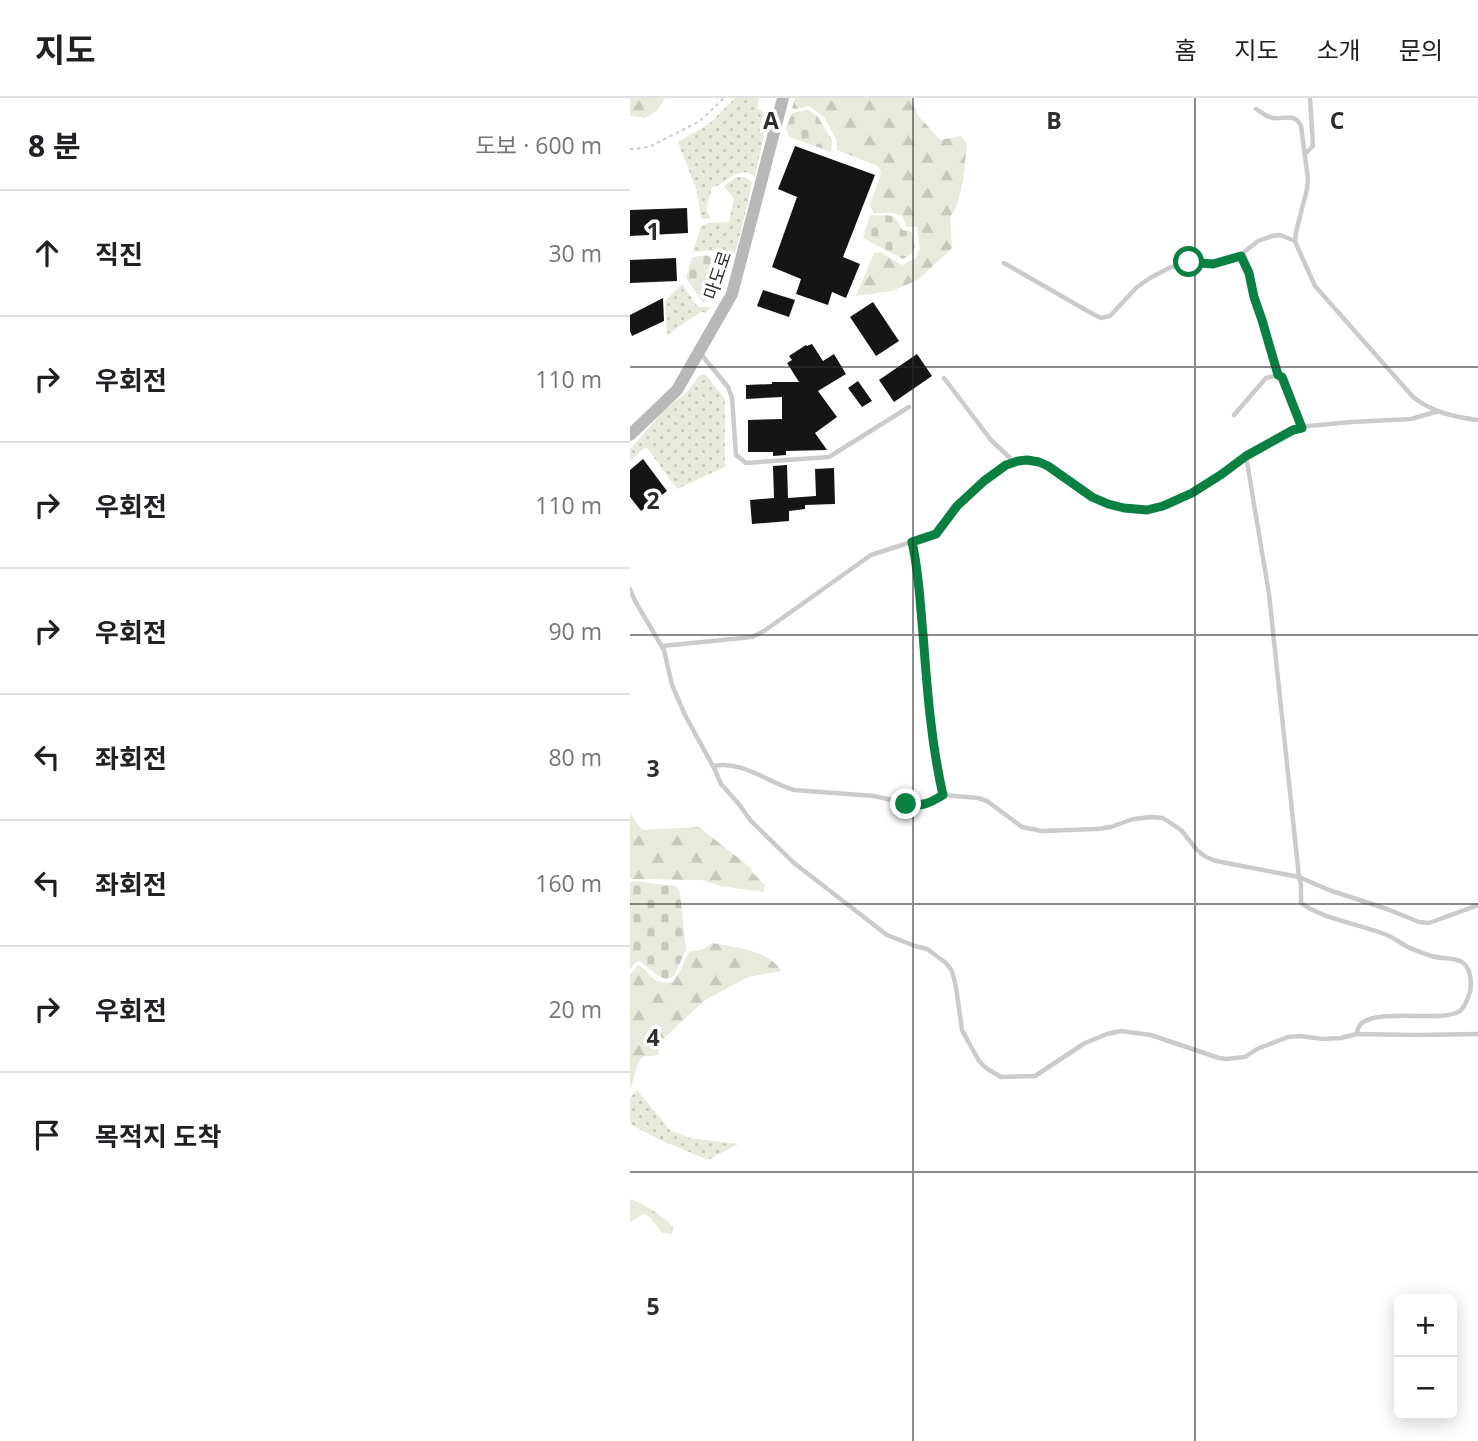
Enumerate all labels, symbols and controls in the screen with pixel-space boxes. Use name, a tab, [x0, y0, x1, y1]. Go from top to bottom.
text: 지도	[35, 27, 96, 72]
text: 홈	[1174, 33, 1196, 66]
text: 지도	[1234, 33, 1279, 66]
text: 소개	[1317, 33, 1361, 66]
text: 문의	[1399, 33, 1443, 66]
text: A	[763, 104, 779, 136]
text: B	[1046, 104, 1062, 136]
text: C	[1330, 104, 1344, 136]
text: 8 분	[28, 125, 81, 166]
text: 도보 · 600 m	[475, 129, 602, 161]
text: 1	[646, 215, 660, 247]
icon: ahead	[28, 234, 66, 272]
text: 직진	[95, 236, 143, 272]
text: 30 m	[548, 237, 602, 269]
route start	[1173, 246, 1204, 277]
street label: 마도로	[698, 248, 736, 302]
icon: right	[28, 360, 66, 398]
text: 우회전	[95, 362, 167, 398]
text: 110 m	[535, 363, 602, 395]
text: 2	[646, 484, 660, 516]
icon: right	[28, 486, 66, 524]
text: 우회전	[95, 488, 167, 524]
text: 110 m	[535, 489, 602, 521]
icon: right	[28, 612, 66, 650]
text: 우회전	[95, 614, 167, 650]
text: 90 m	[548, 615, 602, 647]
icon: left	[28, 738, 66, 776]
text: 좌회전	[95, 740, 167, 776]
text: 80 m	[548, 741, 602, 773]
text: 3	[646, 752, 660, 784]
route end	[890, 788, 921, 819]
icon: left	[28, 864, 66, 902]
text: 좌회전	[95, 866, 167, 902]
text: 160 m	[535, 867, 602, 899]
icon: right	[28, 990, 66, 1028]
text: 우회전	[95, 992, 167, 1028]
text: 20 m	[548, 993, 602, 1025]
text: 4	[646, 1021, 660, 1053]
icon: arrive	[28, 1116, 66, 1154]
text: 목적지 도착	[95, 1118, 221, 1154]
text: 5	[646, 1290, 660, 1322]
map controls	[1394, 1294, 1457, 1420]
button: +	[1394, 1294, 1457, 1357]
button: −	[1394, 1357, 1457, 1420]

